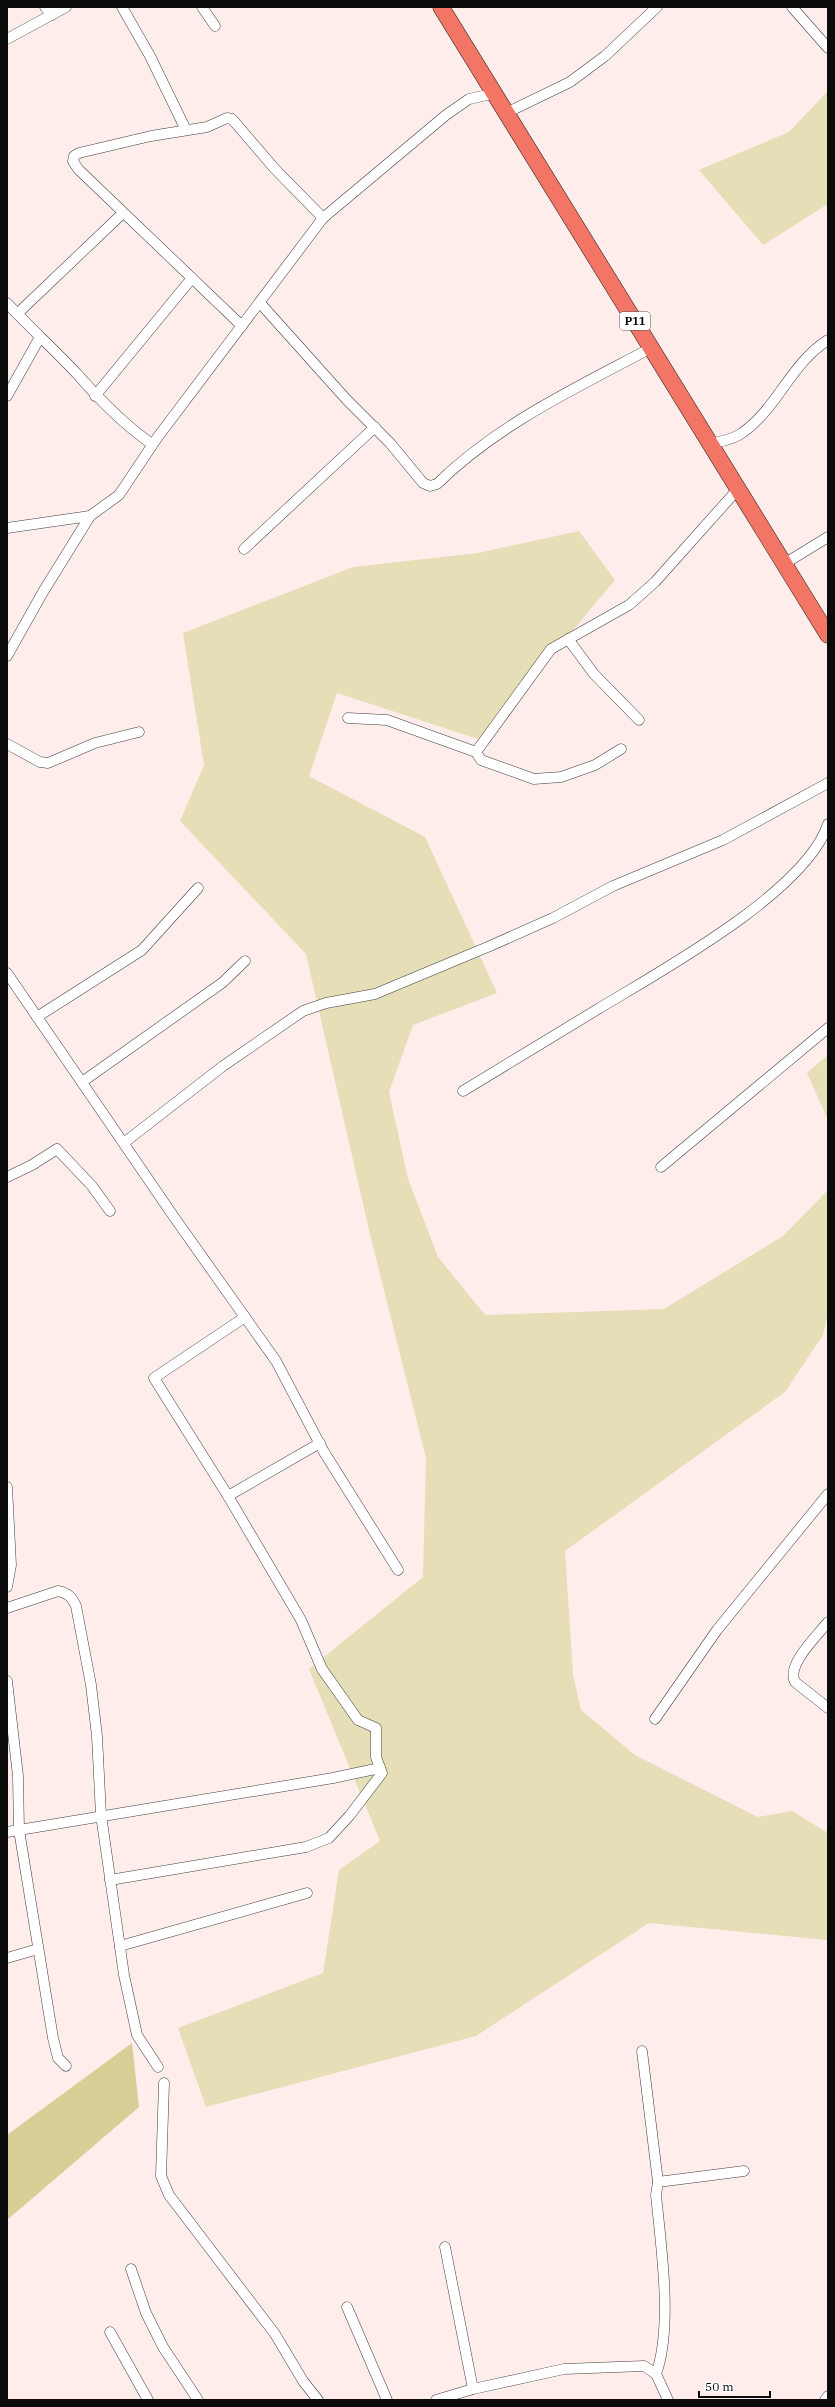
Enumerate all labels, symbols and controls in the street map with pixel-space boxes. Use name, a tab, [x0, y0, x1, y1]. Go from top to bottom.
road number: P11	[620, 312, 650, 330]
scale bar	[699, 2373, 770, 2399]
text: 50 m	[705, 2379, 734, 2394]

